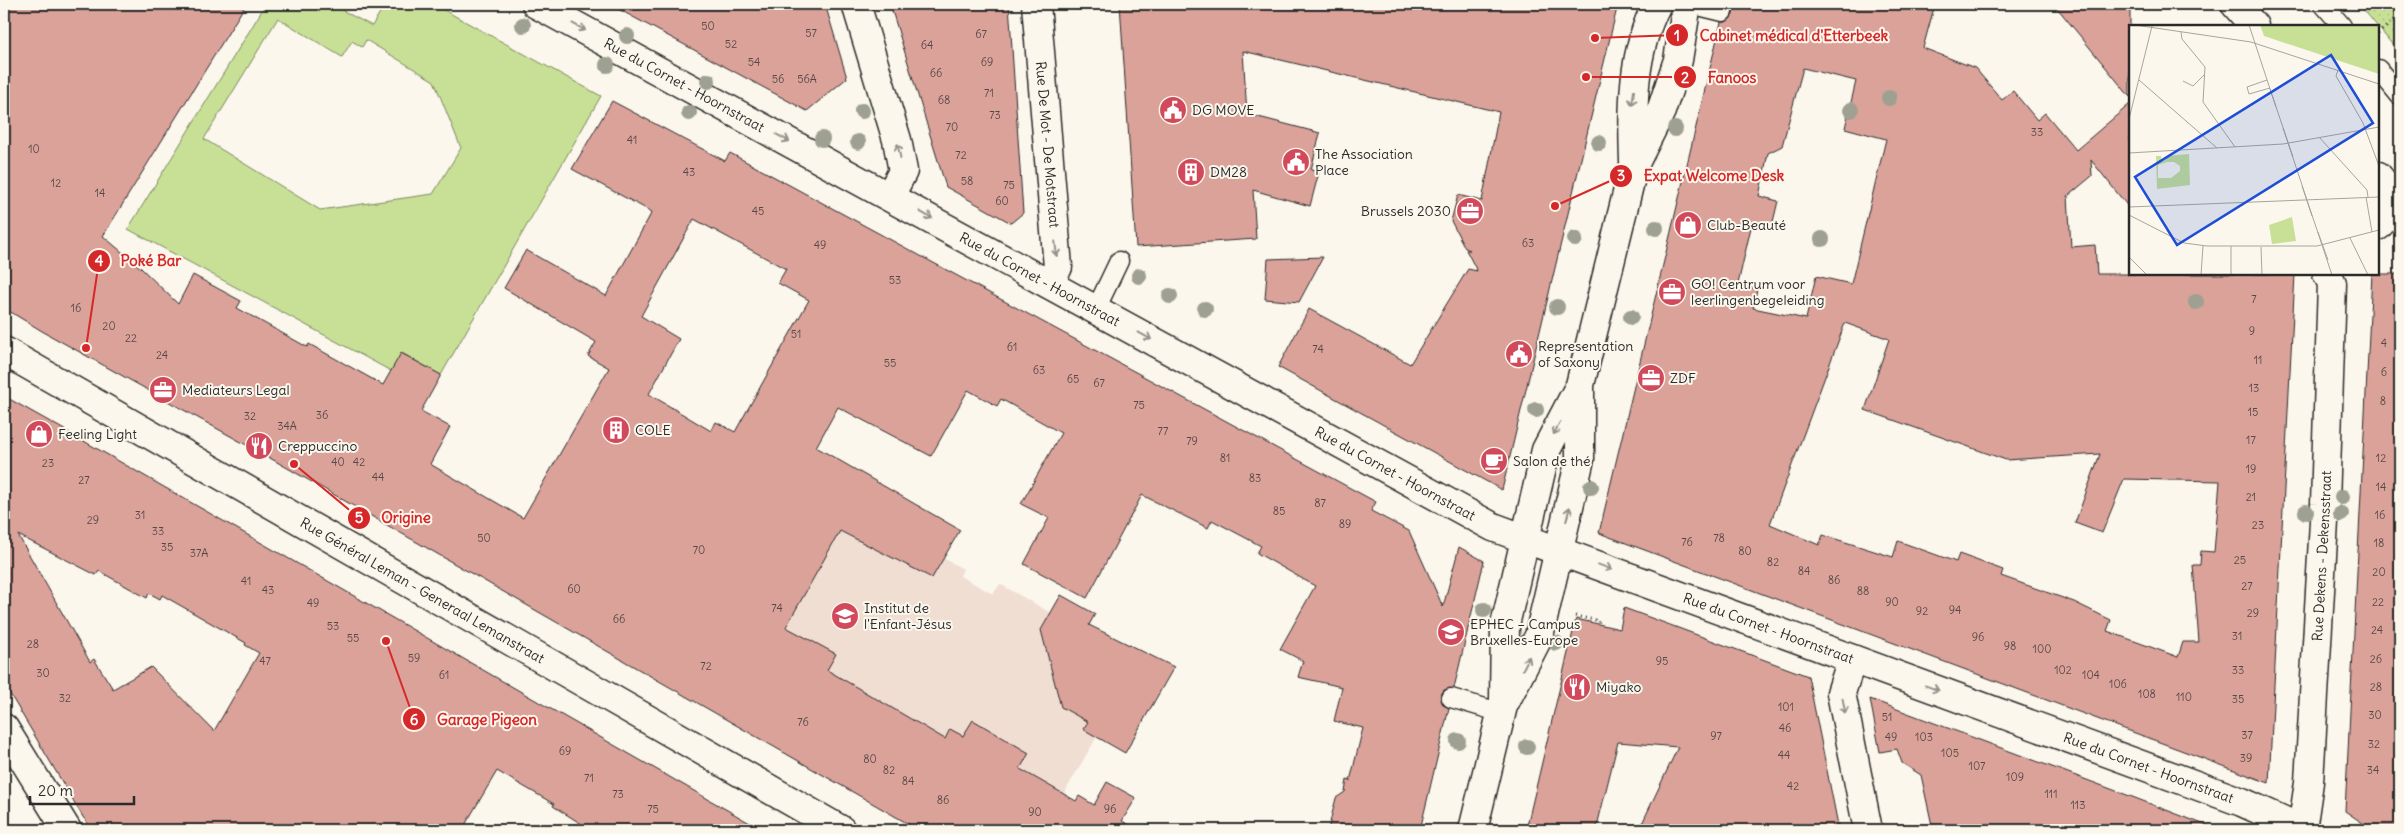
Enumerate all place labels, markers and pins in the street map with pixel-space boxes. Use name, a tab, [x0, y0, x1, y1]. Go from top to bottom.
callout: Cabinet médical d'Etterbeek	[1665, 20, 1898, 50]
callout: Fanoos	[1672, 62, 1766, 92]
public building icon: DG MOVE	[1158, 95, 1188, 125]
place label: DG MOVE	[1192, 101, 1254, 119]
place label: The Association Place	[1315, 145, 1413, 179]
public building icon: The Association Place	[1281, 147, 1311, 177]
building icon: DM28	[1176, 157, 1206, 187]
callout: Expat Welcome Desk	[1609, 161, 1794, 191]
place label: DM28	[1210, 163, 1247, 181]
office icon: Brussels 2030	[1455, 196, 1485, 226]
place label: Brussels 2030	[1361, 202, 1451, 220]
shop icon: Club-Beauté	[1673, 210, 1703, 240]
place label: Club-Beauté	[1707, 216, 1786, 234]
callout: Poké Bar	[86, 246, 192, 276]
place label: GO! Centrum voor leerlingenbegeleiding	[1691, 275, 1825, 309]
office icon: GO! Centrum voor leerlingenbegeleiding	[1657, 277, 1687, 307]
place label: Representation of Saxony	[1538, 337, 1633, 371]
public building icon: Representation of Saxony	[1504, 339, 1534, 369]
office icon: ZDF	[1636, 363, 1666, 393]
place label: ZDF	[1670, 369, 1696, 387]
office icon: Mediateurs Legal	[148, 375, 178, 405]
place label: Mediateurs Legal	[182, 381, 290, 399]
building icon: COLE	[601, 415, 631, 445]
shop icon: Feeling Light	[24, 419, 54, 449]
place label: COLE	[635, 421, 671, 439]
place label: Feeling Light	[58, 425, 137, 443]
restaurant icon: Creppuccino	[244, 431, 274, 461]
place label: Creppuccino	[278, 437, 357, 455]
cafe icon: Salon de thé	[1479, 446, 1509, 476]
place label: Salon de thé	[1513, 452, 1591, 470]
callout: Origine	[347, 503, 441, 533]
place label: Institut de l'Enfant-Jésus	[864, 599, 952, 633]
school or university icon: Institut de l'Enfant-Jésus	[830, 601, 860, 631]
place label: EPHEC – Campus Bruxelles-Europe	[1470, 615, 1580, 649]
school or university icon: EPHEC – Campus Bruxelles-Europe	[1436, 617, 1466, 647]
restaurant icon: Miyako	[1562, 672, 1592, 702]
place label: Miyako	[1596, 678, 1641, 696]
callout: Garage Pigeon	[402, 704, 547, 734]

